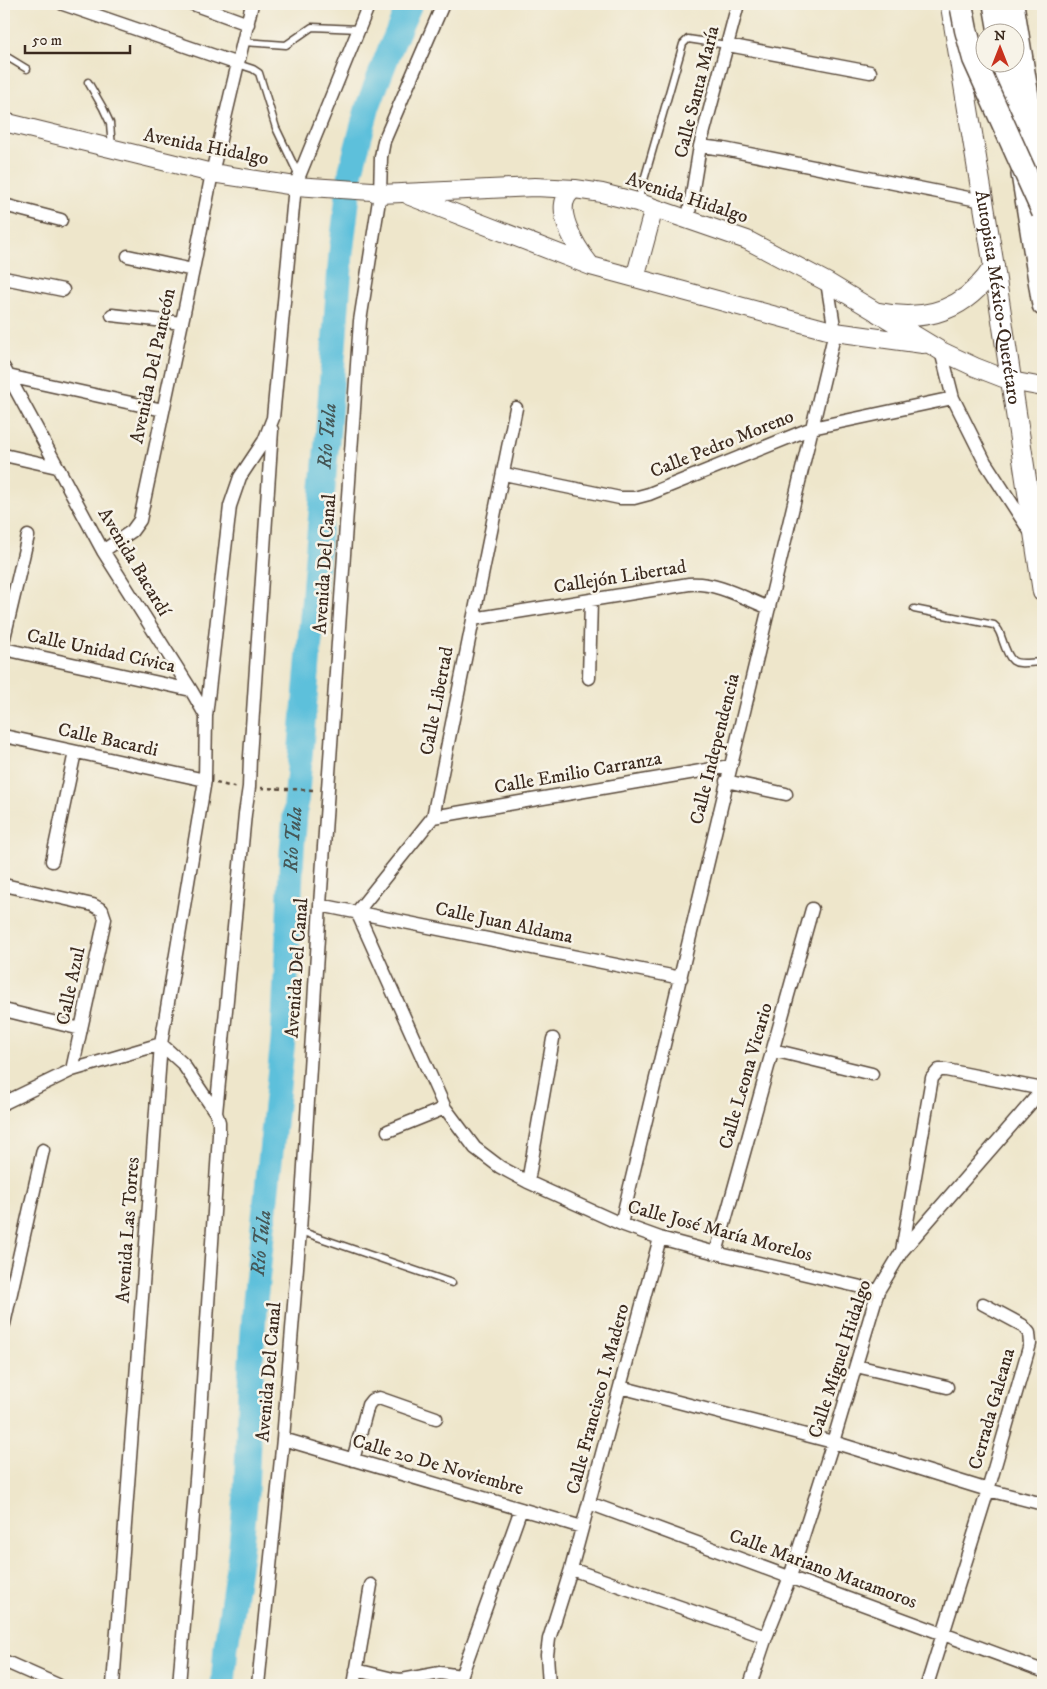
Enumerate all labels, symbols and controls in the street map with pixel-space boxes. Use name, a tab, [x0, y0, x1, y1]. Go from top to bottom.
scale bar	[25, 22, 130, 54]
north arrow	[974, 22, 1024, 72]
street label: Calle Santa María	[669, 23, 725, 161]
text: N	[994, 27, 1006, 45]
text: 50 m	[32, 31, 62, 50]
street label: Avenida Hidalgo	[141, 124, 271, 170]
street label: Avenida Hidalgo	[623, 167, 751, 229]
street label: Autopista México-Querétaro	[970, 188, 1026, 406]
street label: Avenida Del Panteón	[125, 286, 181, 446]
water label: Río Tula	[312, 402, 342, 471]
street label: Calle Pedro Moreno	[647, 405, 797, 483]
street label: Avenida Del Canal	[309, 493, 341, 635]
street label: Avenida Bacardí	[93, 504, 176, 621]
street label: Callejón Libertad	[552, 555, 688, 599]
street label: Calle Unidad Cívica	[25, 624, 177, 678]
street label: Calle Libertad	[415, 644, 459, 757]
street label: Calle Independencia	[685, 671, 745, 827]
street label: Calle Bacardi	[56, 718, 160, 762]
street label: Calle Emilio Carranza	[492, 747, 664, 799]
water label: Río Tula	[278, 806, 308, 874]
street label: Avenida Del Canal	[281, 897, 313, 1039]
street label: Calle Juan Aldama	[433, 897, 575, 949]
street label: Calle Azul	[52, 945, 91, 1027]
street label: Calle Leona Vicario	[714, 1000, 778, 1152]
street label: Avenida Las Torres	[111, 1156, 145, 1304]
street label: Calle José María Morelos	[625, 1195, 815, 1267]
water label: Río Tula	[245, 1209, 277, 1278]
street label: Calle Miguel Hidalgo	[804, 1277, 876, 1441]
street label: Avenida Del Canal	[251, 1301, 287, 1443]
street label: Calle Francisco I. Madero	[562, 1301, 634, 1497]
street label: Cerrada Galeana	[964, 1346, 1020, 1472]
street label: Calle 20 De Noviembre	[350, 1430, 526, 1501]
street label: Calle Mariano Matamoros	[726, 1524, 920, 1614]

